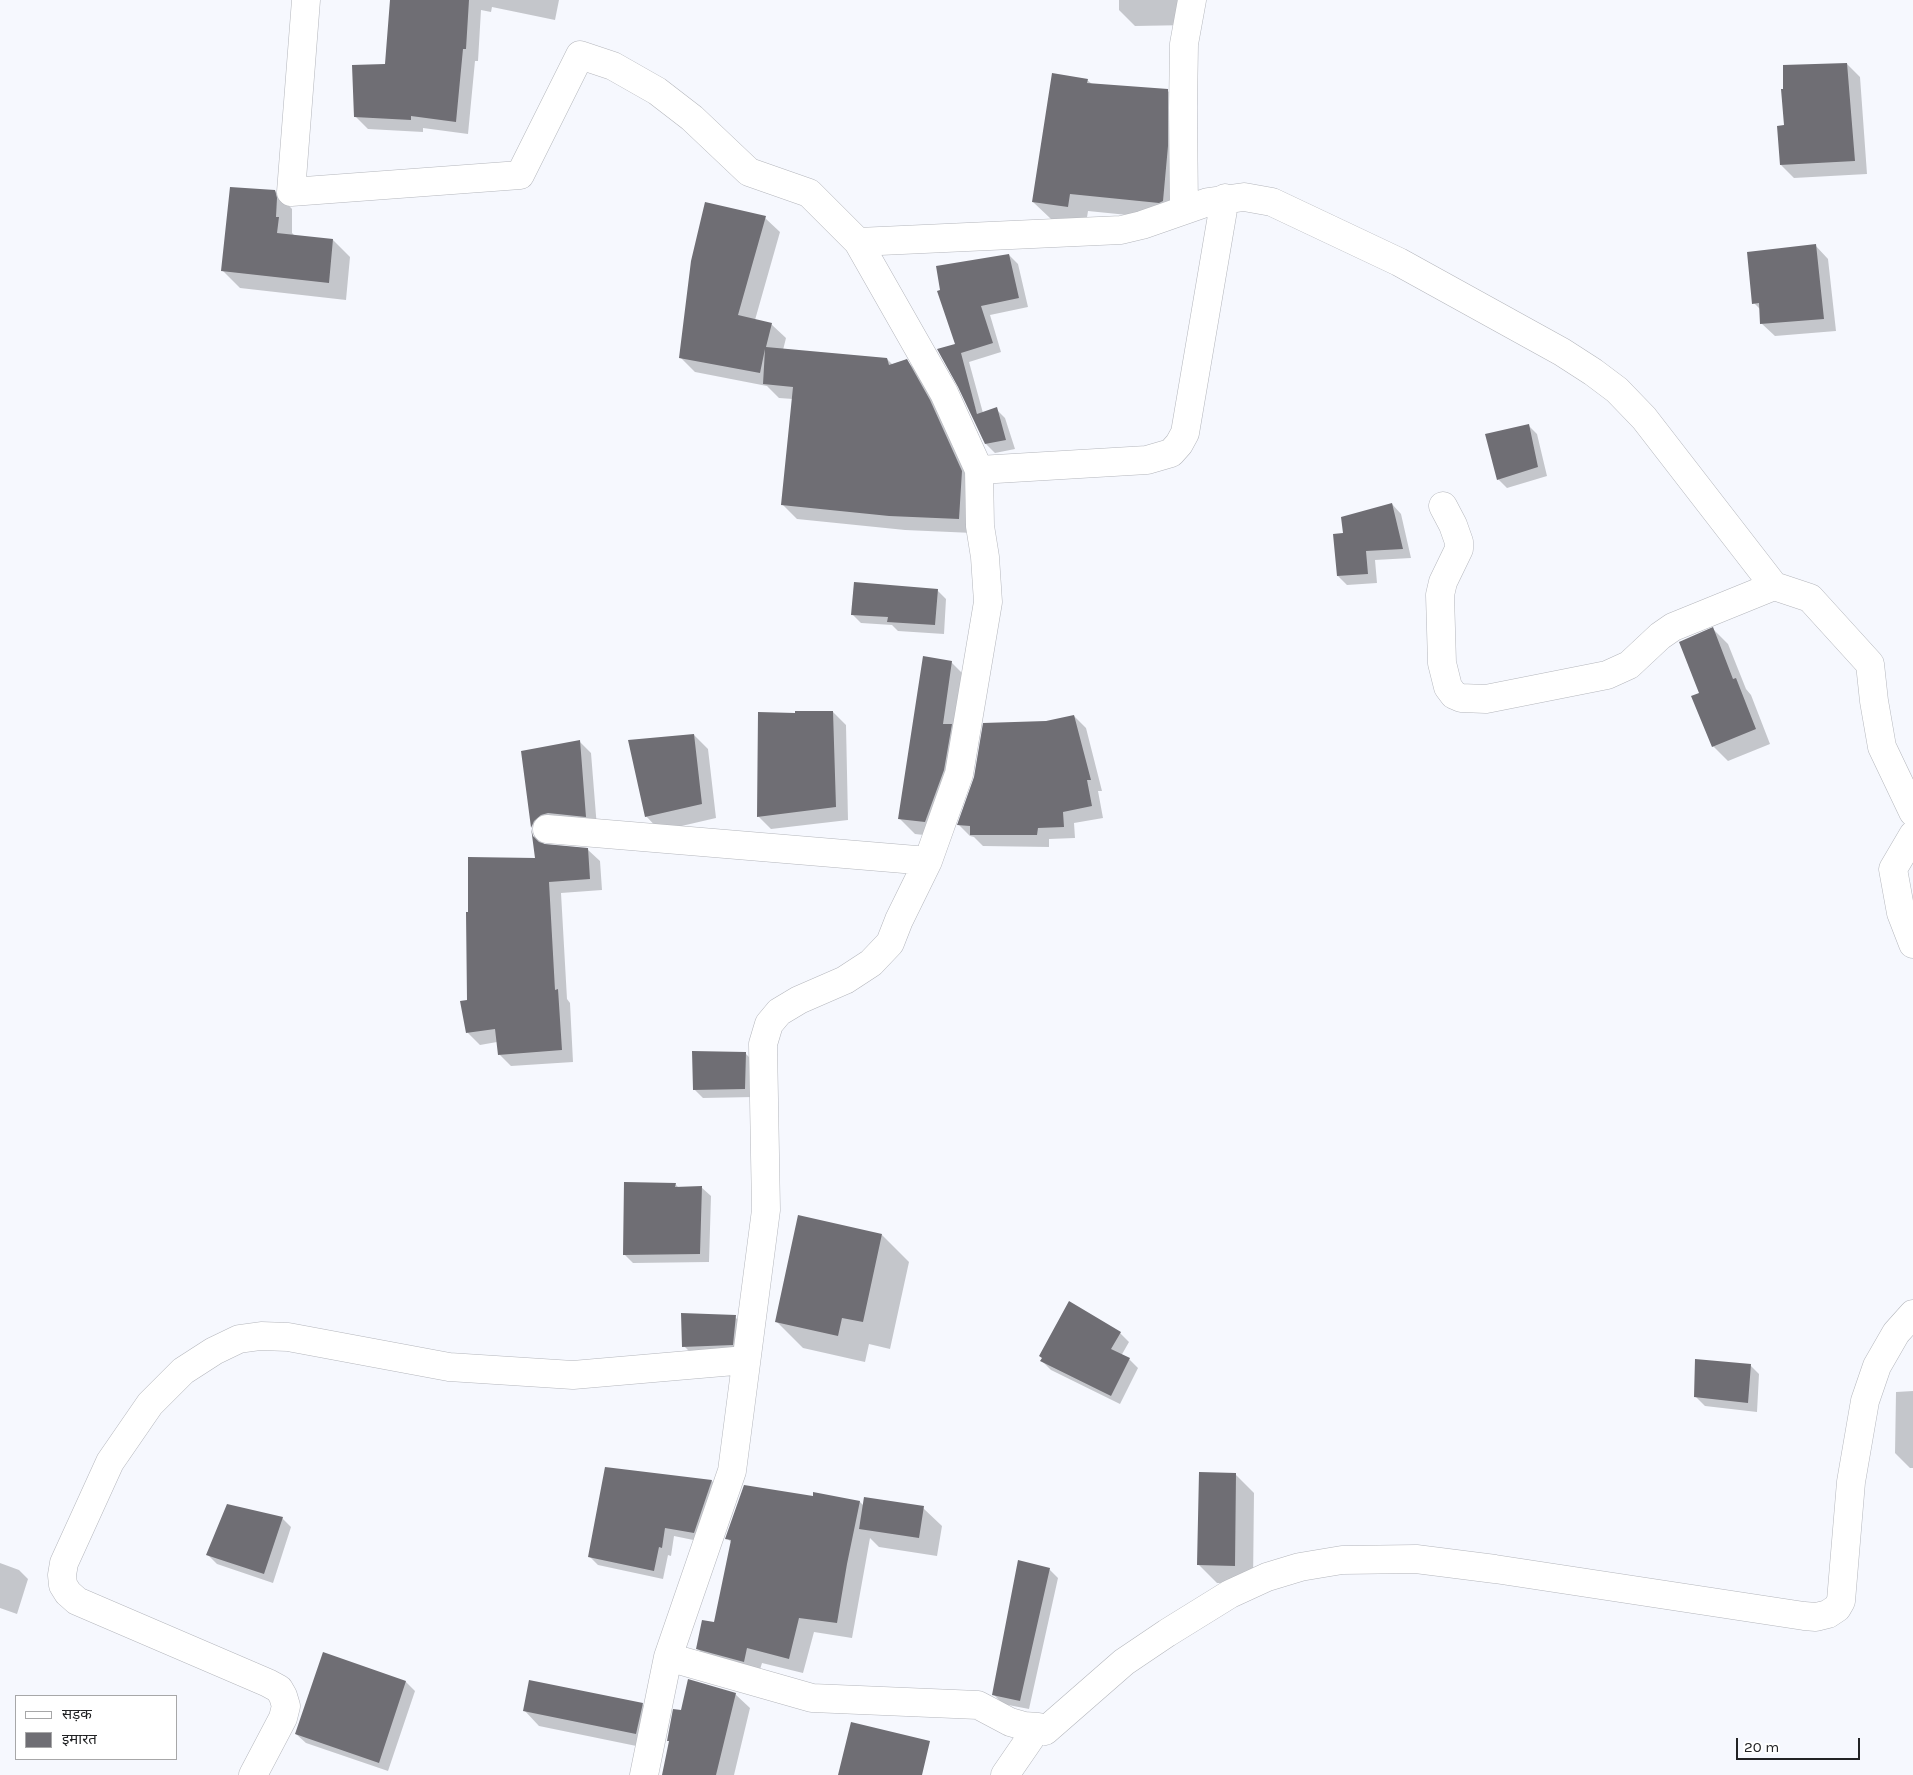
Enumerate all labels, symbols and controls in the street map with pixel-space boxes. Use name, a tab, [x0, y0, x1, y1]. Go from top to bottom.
legend	[15, 1695, 178, 1760]
text: सड़क	[62, 1705, 92, 1723]
scale bar	[1738, 1728, 1862, 1760]
text: इमारत	[62, 1730, 97, 1748]
text: 20 m	[1744, 1738, 1779, 1756]

